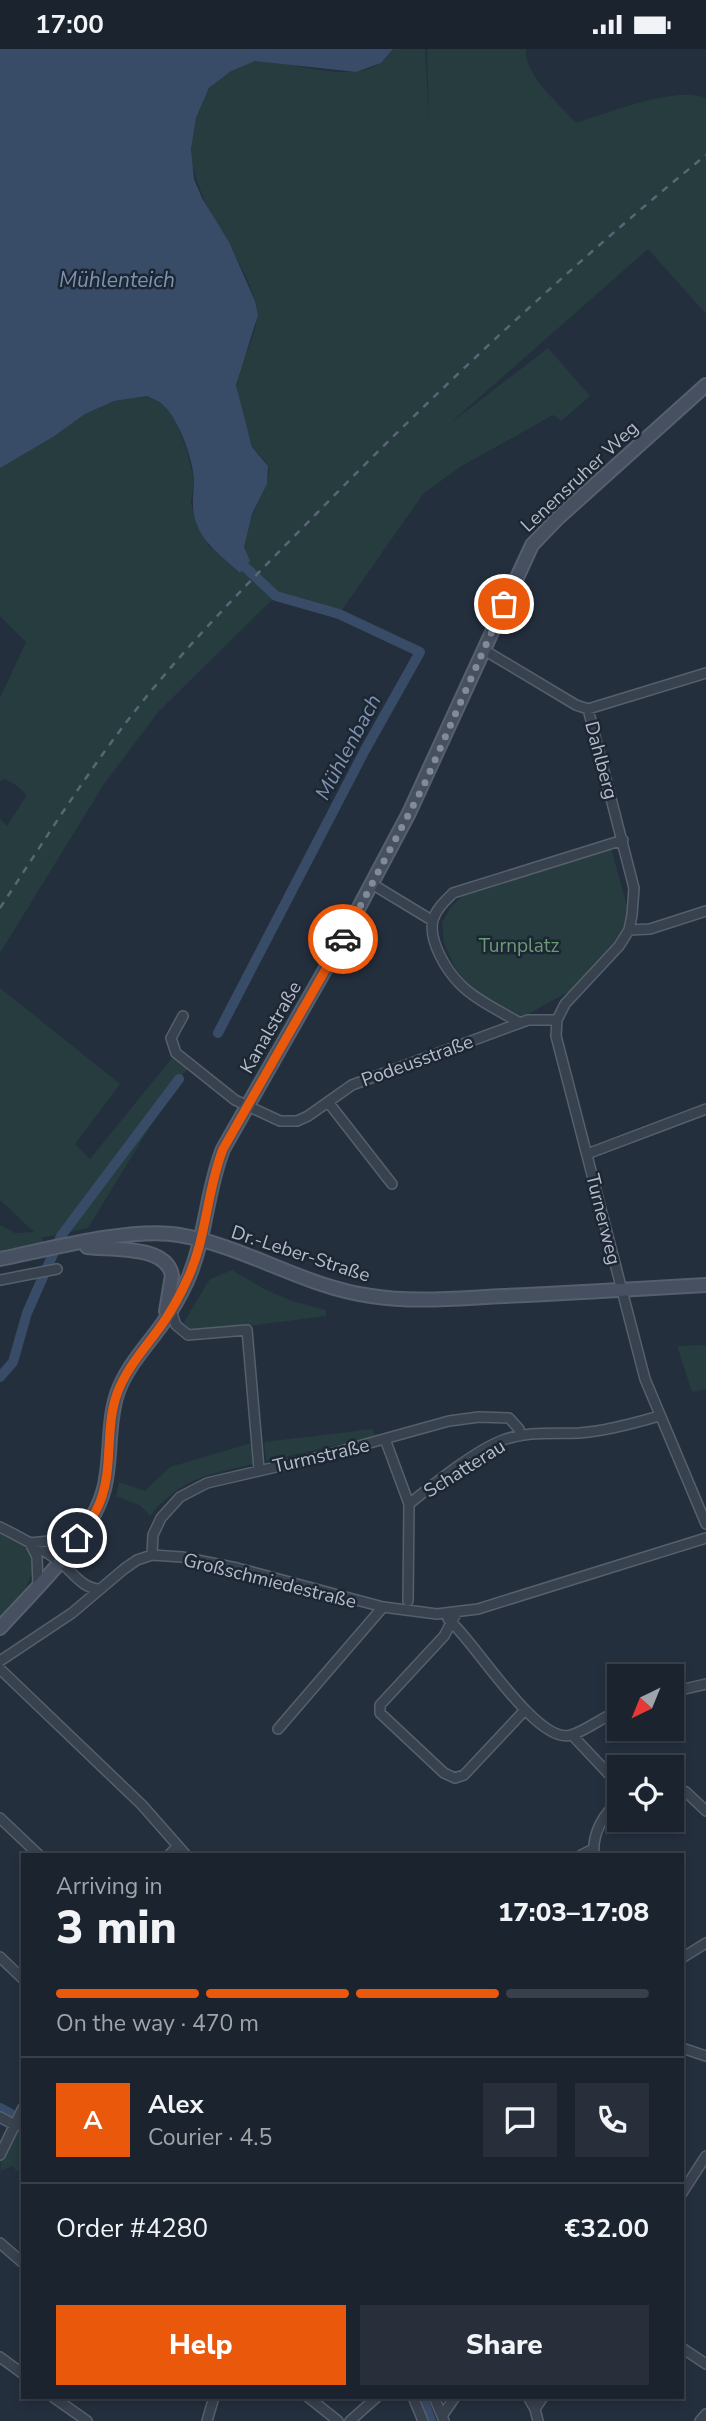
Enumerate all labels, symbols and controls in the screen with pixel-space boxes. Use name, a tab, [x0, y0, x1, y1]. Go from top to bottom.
text: 17:00	[35, 7, 104, 42]
water label: Mühlenteich	[59, 266, 175, 294]
street label: Lenensruher Weg	[515, 415, 644, 538]
pin	[474, 574, 534, 634]
icon: bag	[485, 585, 523, 623]
water label: Mühlenbach	[308, 689, 388, 805]
street label: Dahlberg	[578, 718, 624, 802]
courier	[308, 904, 378, 974]
icon: car	[324, 920, 362, 958]
park label: Turnplatz	[479, 933, 559, 959]
street label: Kanalstraße	[234, 977, 308, 1078]
street label: Podeusstraße	[358, 1029, 477, 1093]
street label: Turnerweg	[579, 1171, 627, 1267]
street label: Dr.-Leber-Straße	[228, 1219, 373, 1289]
street label: Turmstraße	[271, 1432, 372, 1480]
street label: Schatterau	[419, 1433, 510, 1504]
pin	[47, 1508, 107, 1568]
icon: home	[58, 1519, 96, 1557]
street label: Großschmiedestraße	[180, 1547, 359, 1615]
north arrow	[607, 1664, 684, 1741]
map controls	[607, 1664, 684, 1832]
button: locate	[607, 1755, 684, 1832]
text: Arriving in	[56, 1871, 163, 1902]
text: 17:03–17:08	[498, 1895, 649, 1930]
text: 3 min	[56, 1896, 177, 1959]
text: On the way · 470 m	[56, 2008, 259, 2039]
button: chat	[483, 2083, 557, 2157]
button: phone	[575, 2083, 649, 2157]
text: Alex	[148, 2087, 204, 2122]
text: A	[83, 2103, 103, 2138]
text: Courier · 4.5	[148, 2122, 272, 2153]
text: Order #4280	[56, 2211, 208, 2246]
text: €32.00	[565, 2211, 649, 2246]
button: Help	[56, 2305, 346, 2385]
button: Share	[360, 2305, 649, 2385]

